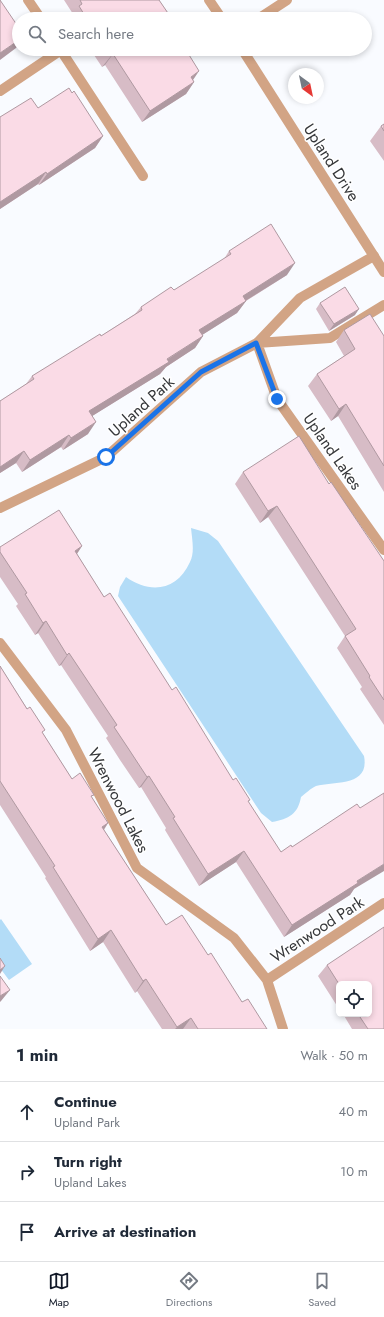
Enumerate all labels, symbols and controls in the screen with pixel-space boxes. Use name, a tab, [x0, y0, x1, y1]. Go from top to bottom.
search box	[12, 12, 372, 56]
icon: search	[26, 23, 48, 45]
text: Search here	[58, 23, 134, 45]
north arrow	[288, 68, 324, 104]
street label: Upland Drive	[298, 119, 365, 206]
street label: Upland Park	[103, 370, 180, 442]
route end	[268, 390, 286, 408]
street label: Upland Lakes	[298, 408, 368, 494]
route start	[97, 448, 115, 466]
street label: Wrenwood Lakes	[82, 744, 155, 857]
street label: Wrenwood Park	[266, 890, 369, 968]
map controls	[336, 981, 372, 1017]
button: locate	[336, 981, 372, 1017]
text: 1 min	[16, 1043, 58, 1067]
text: Walk · 50 m	[301, 1046, 368, 1065]
text: Continue	[54, 1091, 117, 1113]
icon: ahead	[16, 1101, 38, 1123]
text: 40 m	[339, 1102, 368, 1121]
text: Upland Park	[54, 1113, 120, 1132]
text: Turn right	[54, 1151, 122, 1173]
icon: right	[16, 1161, 38, 1183]
text: 10 m	[340, 1162, 368, 1181]
text: Upland Lakes	[54, 1173, 127, 1192]
icon: arrive	[16, 1221, 38, 1243]
text: Arrive at destination	[54, 1221, 196, 1243]
tab: Map	[48, 1270, 70, 1310]
tab: Directions	[166, 1270, 212, 1310]
tab: Saved	[308, 1270, 336, 1310]

